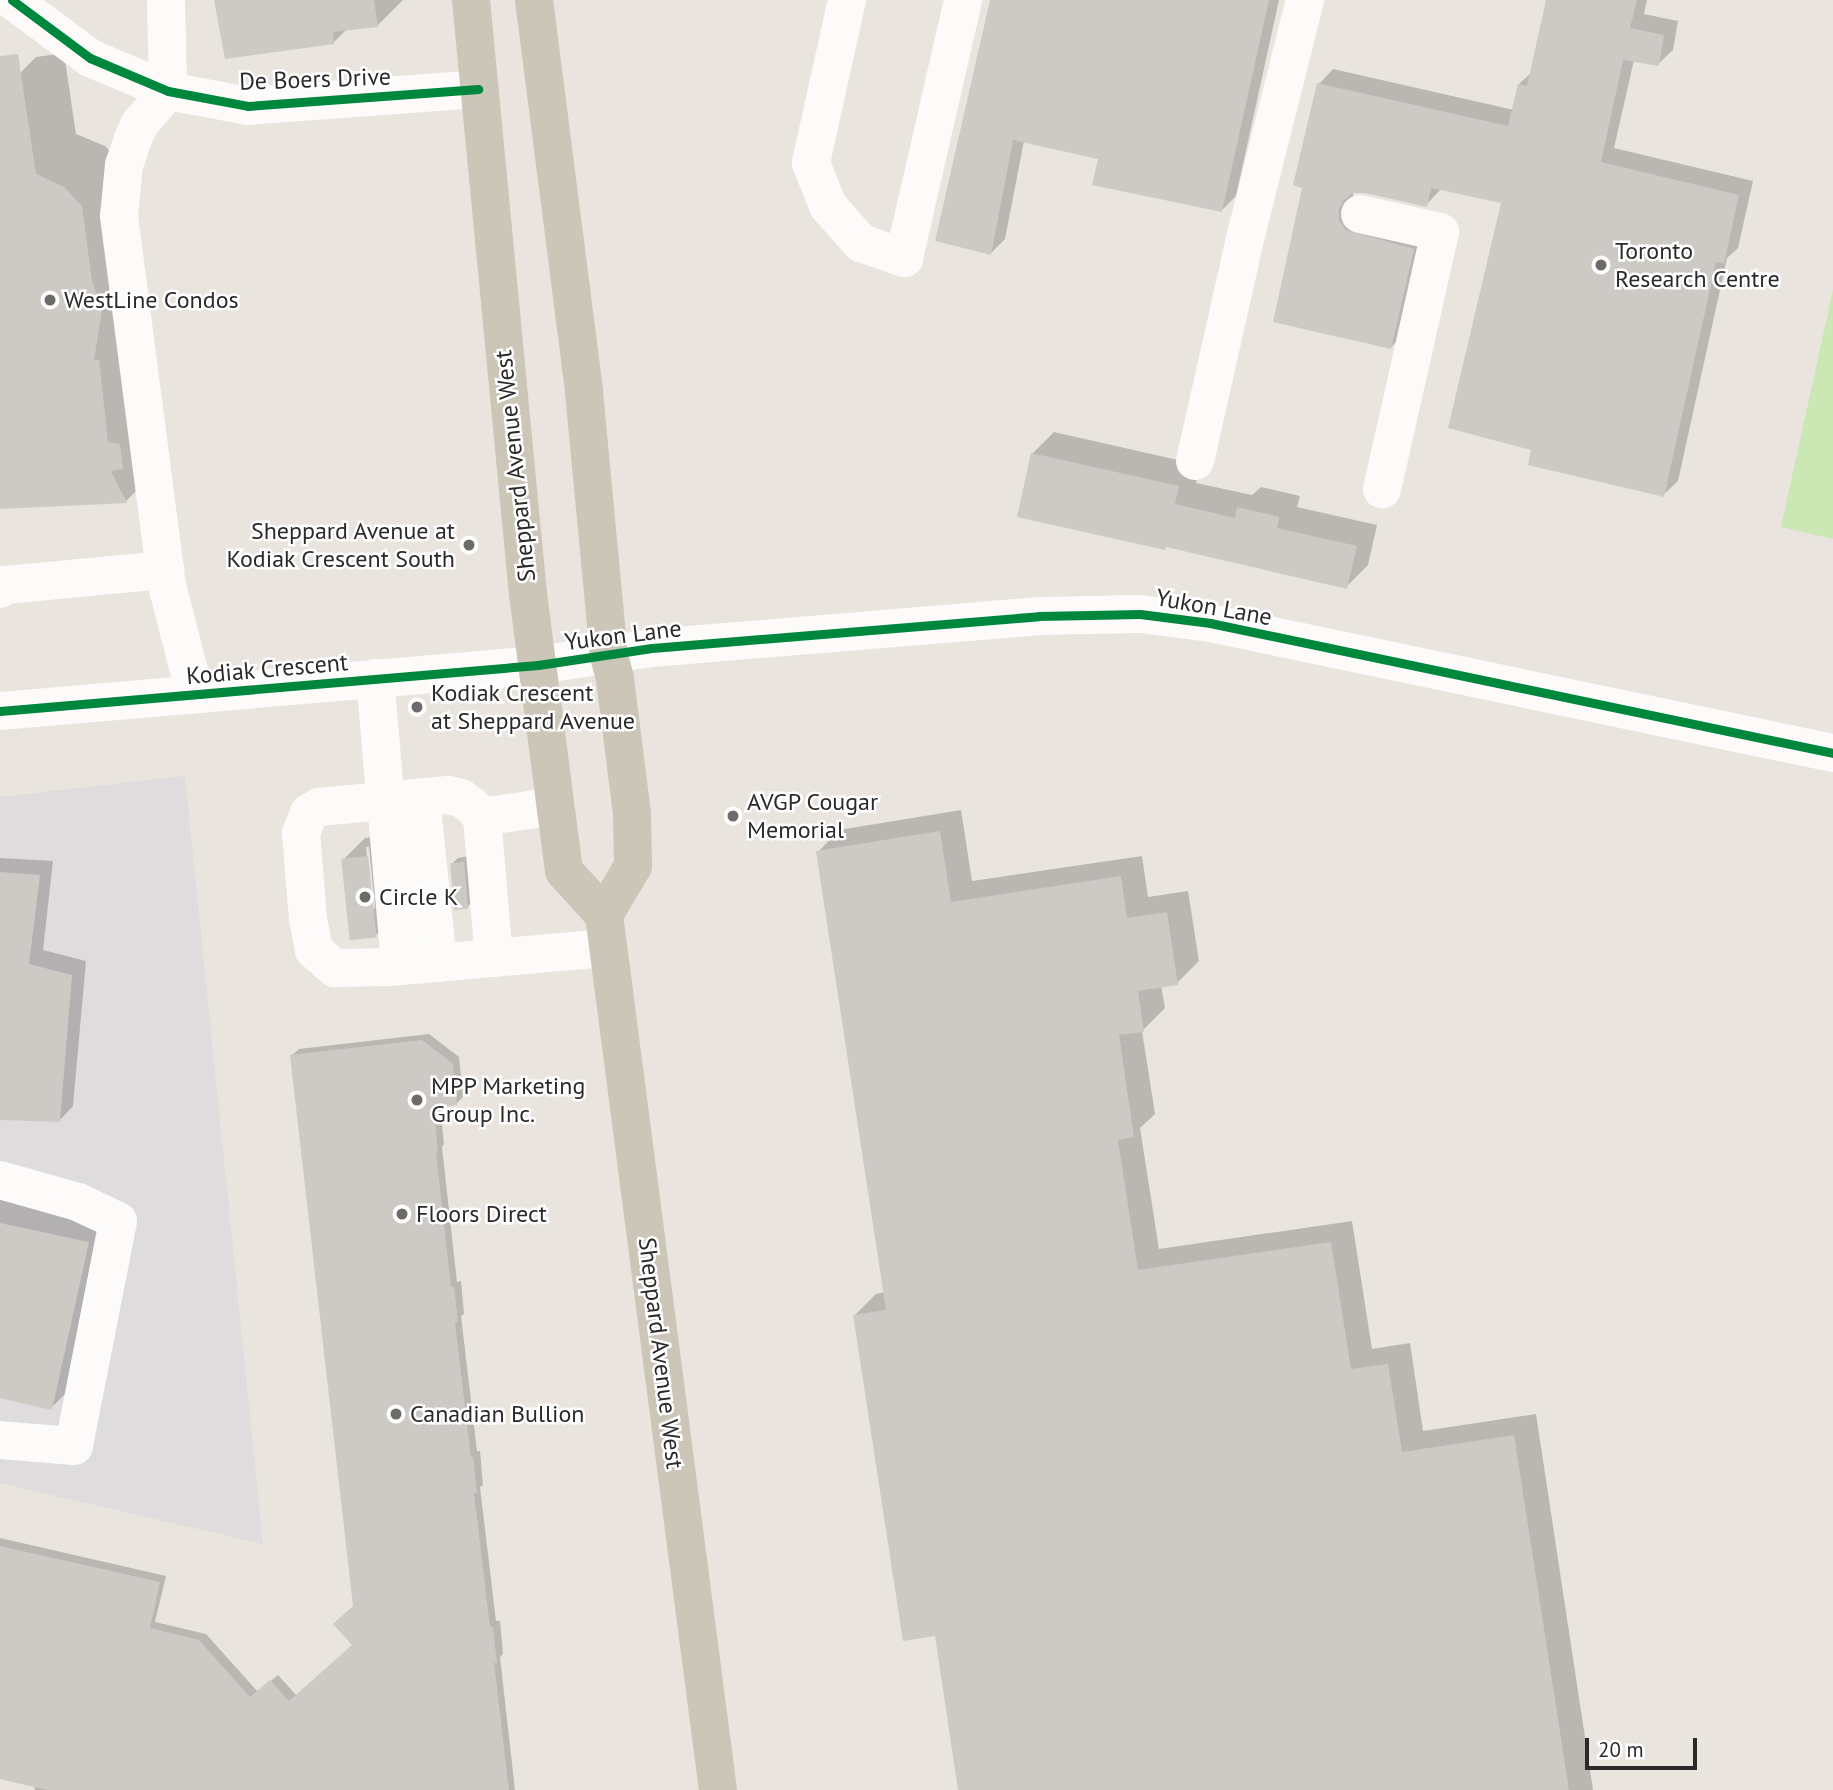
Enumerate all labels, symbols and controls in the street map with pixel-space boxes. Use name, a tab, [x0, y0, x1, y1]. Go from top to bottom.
street label: De Boers Drive	[239, 62, 391, 96]
place label: Toronto Research Centre	[1615, 237, 1780, 293]
marker: Toronto Research Centre	[1593, 257, 1609, 273]
place label: WestLine Condos	[64, 286, 239, 314]
marker: WestLine Condos	[42, 292, 58, 308]
street label: Sheppard Avenue West	[488, 348, 542, 584]
place label: Sheppard Avenue at Kodiak Crescent South	[226, 517, 455, 573]
marker: Sheppard Avenue at Kodiak Crescent South	[461, 537, 477, 553]
street label: Yukon Lane	[1154, 583, 1274, 631]
street label: Yukon Lane	[563, 614, 683, 656]
street label: Kodiak Crescent	[185, 648, 349, 690]
place label: Kodiak Crescent at Sheppard Avenue	[431, 679, 636, 735]
marker: Kodiak Crescent at Sheppard Avenue	[409, 699, 425, 715]
place label: AVGP Cougar Memorial	[747, 788, 879, 844]
marker: AVGP Cougar Memorial	[725, 808, 741, 824]
place label: Circle K	[379, 883, 458, 911]
marker: Circle K	[357, 889, 373, 905]
place label: MPP Marketing Group Inc.	[431, 1072, 586, 1128]
marker: MPP Marketing Group Inc.	[409, 1092, 425, 1108]
place label: Floors Direct	[416, 1200, 547, 1228]
marker: Floors Direct	[394, 1206, 410, 1222]
street label: Sheppard Avenue West	[632, 1235, 690, 1471]
place label: Canadian Bullion	[410, 1400, 584, 1428]
marker: Canadian Bullion	[388, 1406, 404, 1422]
scale bar	[1588, 1724, 1700, 1768]
text: 20 m	[1598, 1736, 1644, 1763]

